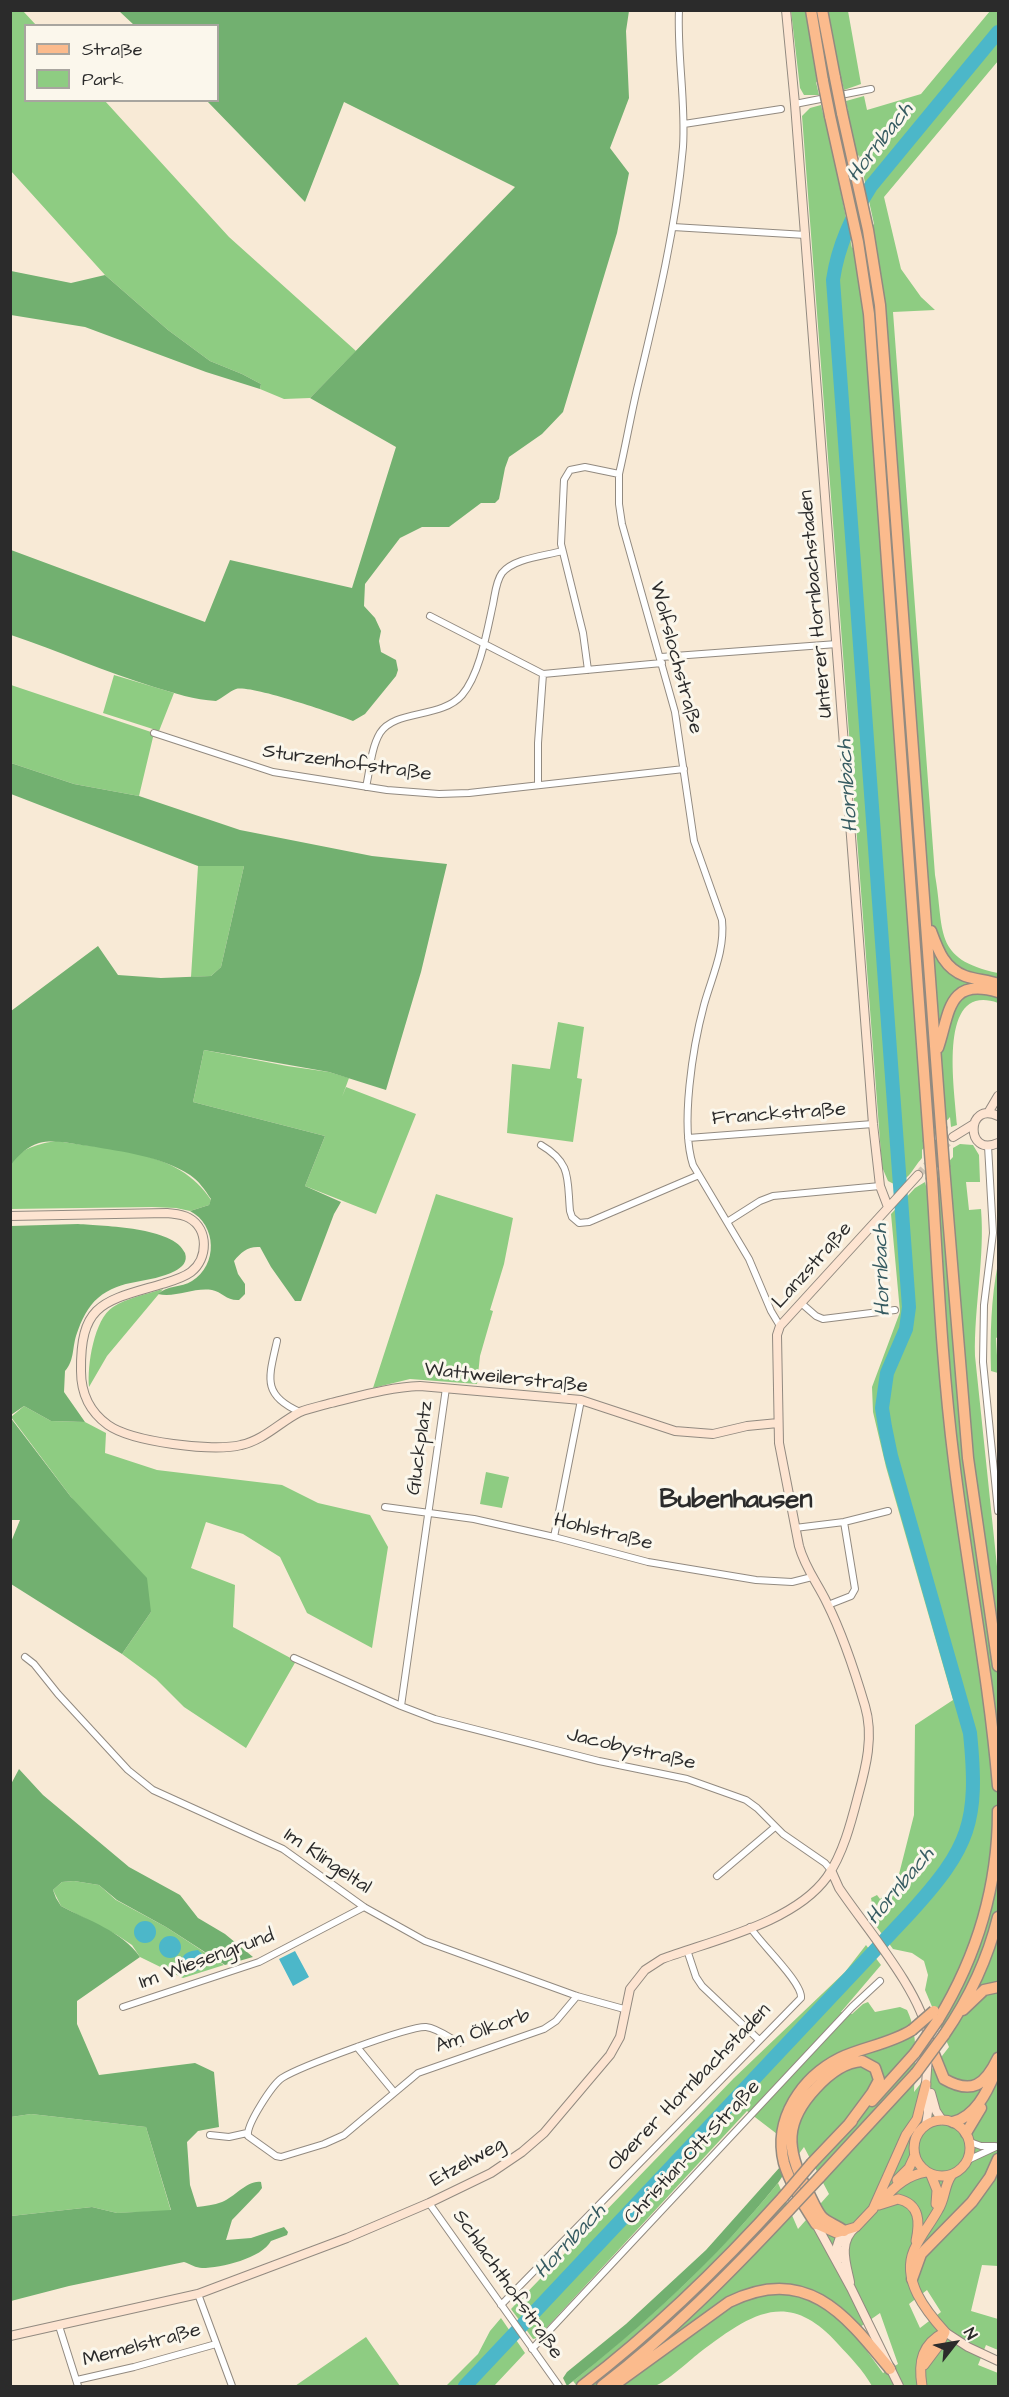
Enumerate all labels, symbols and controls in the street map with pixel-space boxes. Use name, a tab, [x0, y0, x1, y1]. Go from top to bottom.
legend	[24, 24, 219, 102]
text: Straße	[82, 37, 142, 62]
text: Park	[82, 67, 124, 92]
water label: Hornbach	[843, 99, 919, 187]
street label: Unterer Hornbachstaden	[795, 489, 839, 719]
street label: Wolfslochstraße	[643, 579, 707, 737]
water label: Hornbach	[833, 739, 865, 833]
street label: Sturzenhofstraße	[261, 740, 433, 788]
street label: Franckstraße	[711, 1098, 847, 1132]
street label: Lanzstraße	[768, 1218, 858, 1314]
water label: Hornbach	[869, 1223, 897, 1317]
street label: Wattweilerstraße	[423, 1358, 589, 1400]
street label: Gluckplatz	[403, 1400, 439, 1496]
district label: Bubenhausen	[660, 1486, 812, 1518]
street label: Hohlstraße	[551, 1509, 655, 1557]
street label: Jacobystraße	[564, 1724, 698, 1776]
street label: Im Klingeltal	[279, 1824, 375, 1900]
water label: Hornbach	[862, 1843, 940, 1931]
street label: Im Wiesengrund	[136, 1924, 278, 1996]
street label: Oberer Hornbachstaden	[604, 1999, 776, 2177]
street label: Am Ölkorb	[432, 2005, 534, 2059]
street label: Christian-Ott-Straße	[620, 2076, 766, 2230]
street label: Etzelweg	[427, 2133, 509, 2193]
water label: Hornbach	[530, 2199, 612, 2285]
street label: Schlachthofstraße	[446, 2206, 568, 2364]
north arrow	[925, 2313, 985, 2373]
street label: Memelstraße	[80, 2319, 204, 2373]
text: N	[958, 2324, 982, 2344]

